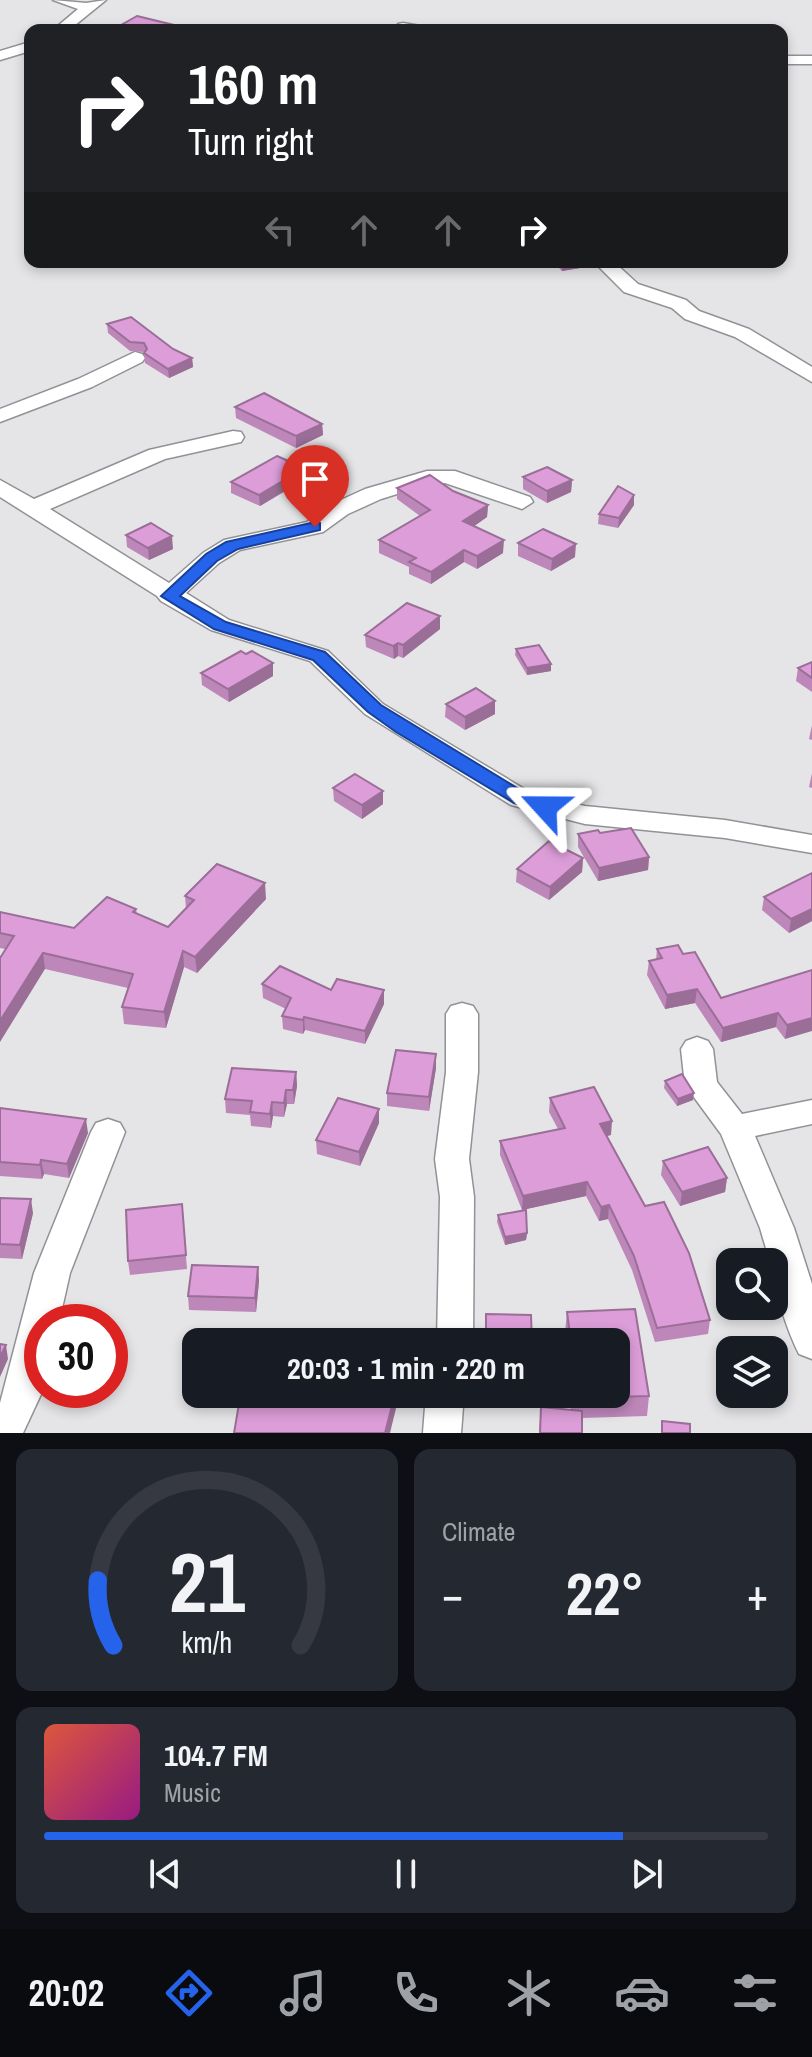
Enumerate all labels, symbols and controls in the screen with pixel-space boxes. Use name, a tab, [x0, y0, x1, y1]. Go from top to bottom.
text: 160 m	[188, 46, 318, 121]
icon: right	[56, 56, 160, 160]
text: Turn right	[188, 118, 313, 166]
icon: left	[258, 208, 302, 252]
icon: ahead	[342, 208, 386, 252]
icon: ahead	[426, 208, 470, 252]
icon: right	[510, 208, 554, 252]
pin	[281, 445, 349, 527]
icon: arrive	[293, 457, 337, 501]
position arrow	[503, 765, 587, 849]
map controls	[716, 1248, 788, 1408]
button: search	[716, 1248, 788, 1320]
speed limit sign: 30	[24, 1304, 128, 1408]
button: layers	[716, 1336, 788, 1408]
text: 20:03 · 1 min · 220 m	[287, 1348, 525, 1388]
text: Climate	[442, 1514, 515, 1549]
text: 21	[169, 1526, 245, 1638]
text: 22°	[566, 1553, 644, 1634]
text: −	[442, 1564, 463, 1624]
text: +	[747, 1564, 768, 1624]
text: km/h	[182, 1623, 232, 1662]
text: 104.7 FM	[164, 1735, 268, 1775]
text: Music	[164, 1775, 221, 1810]
icon: previous	[143, 1852, 187, 1896]
icon: pause	[384, 1852, 428, 1896]
icon: next	[625, 1852, 669, 1896]
icon: directions	[161, 1965, 217, 2021]
icon: music	[275, 1965, 331, 2021]
icon: phone	[388, 1965, 444, 2021]
icon: climate	[501, 1965, 557, 2021]
icon: car	[614, 1965, 670, 2021]
icon: filters	[727, 1965, 783, 2021]
text: 20:02	[29, 1969, 104, 2017]

